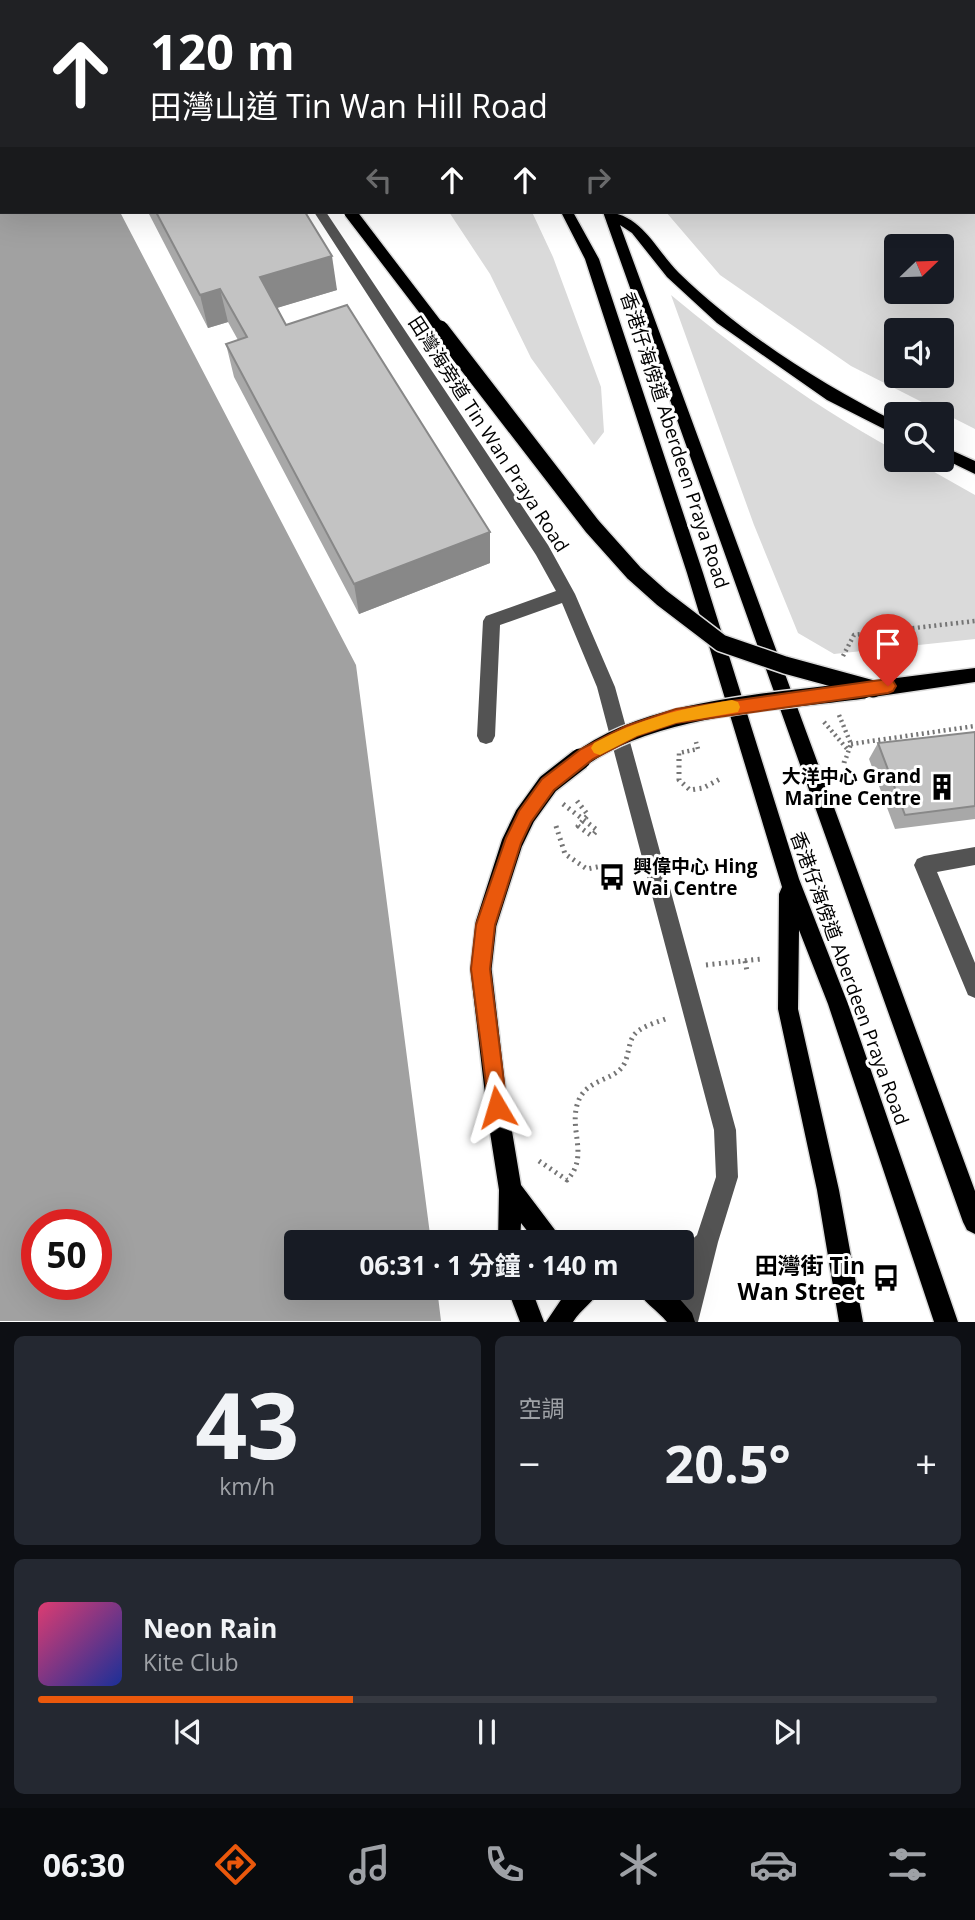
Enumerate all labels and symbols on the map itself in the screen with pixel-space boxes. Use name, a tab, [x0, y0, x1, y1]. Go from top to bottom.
north arrow	[884, 234, 954, 304]
street label: 香港仔海傍道 Aberdeen Praya Road	[615, 288, 735, 592]
street label: 田灣海旁道 Tin Wan Praya Road	[403, 311, 575, 557]
pin	[858, 614, 918, 686]
place label: 大洋中心 Grand Marine Centre	[782, 763, 921, 811]
building icon: 大洋中心 Grand Marine Centre	[927, 772, 957, 802]
street label: 香港仔海傍道 Aberdeen Praya Road	[785, 828, 915, 1128]
place label: 興偉中心 Hing Wai Centre	[633, 853, 758, 901]
bus stop icon: 興偉中心 Hing Wai Centre	[597, 862, 627, 892]
position arrow	[460, 1070, 534, 1144]
speed limit sign: 50	[21, 1209, 112, 1300]
place label: 田灣街 Tin Wan Street	[738, 1249, 865, 1307]
bus stop icon: 田灣街 Tin Wan Street	[871, 1263, 901, 1293]

